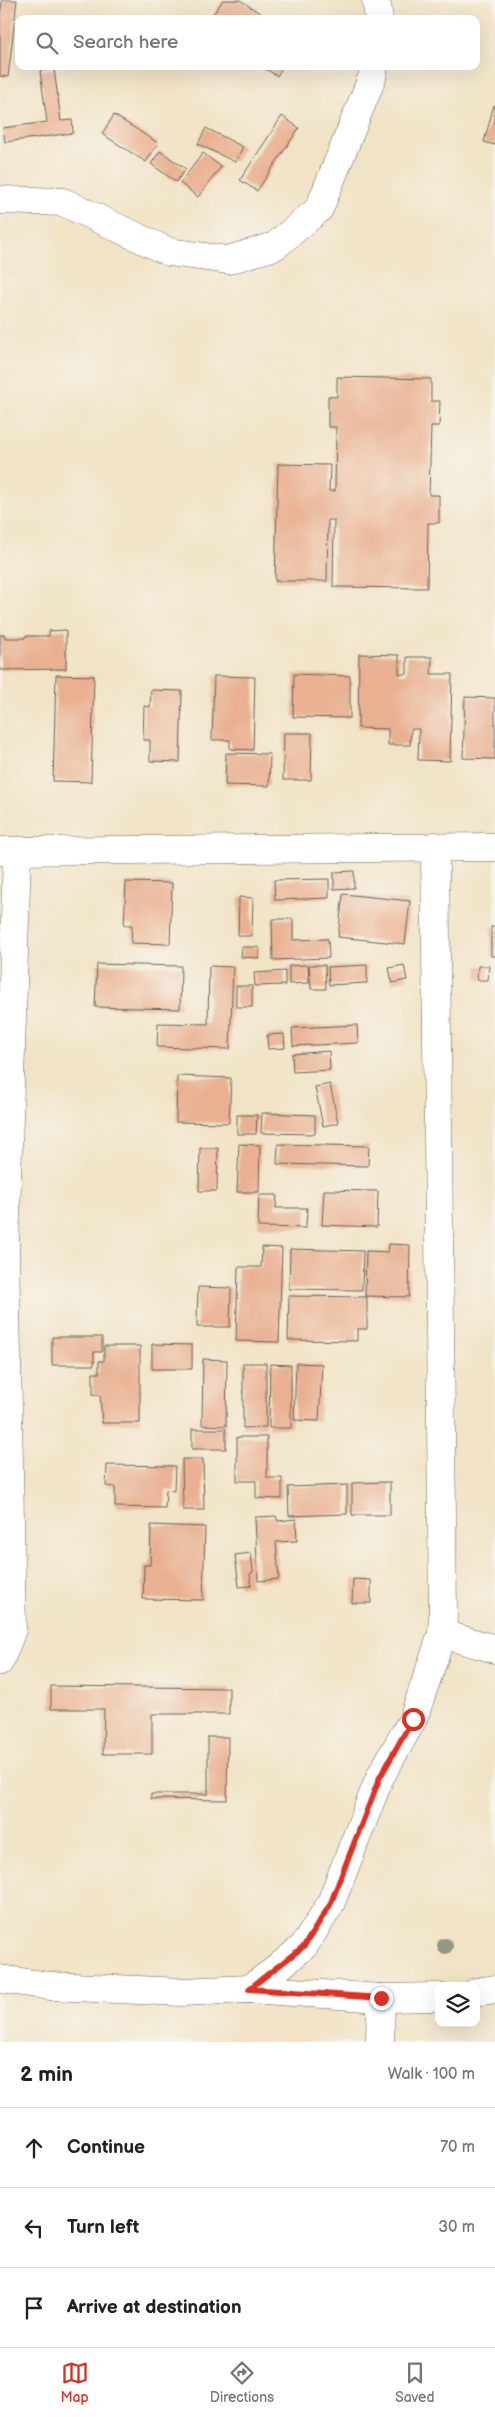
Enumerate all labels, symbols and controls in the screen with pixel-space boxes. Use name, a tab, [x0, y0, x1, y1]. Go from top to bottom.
search box	[15, 15, 480, 70]
icon: search	[33, 29, 61, 57]
text: Search here	[73, 31, 178, 54]
route start	[402, 1708, 425, 1731]
map controls	[435, 1982, 480, 2027]
button: layers	[435, 1982, 480, 2027]
route end	[370, 1987, 393, 2010]
text: 2 min	[20, 2062, 73, 2087]
text: Walk · 100 m	[388, 2065, 475, 2084]
icon: ahead	[20, 2134, 48, 2162]
text: Continue	[67, 2136, 145, 2159]
text: 70 m	[440, 2138, 475, 2157]
icon: left	[20, 2214, 48, 2242]
text: Turn left	[67, 2216, 139, 2239]
text: 30 m	[438, 2218, 475, 2237]
icon: arrive	[20, 2294, 48, 2322]
text: Arrive at destination	[67, 2296, 242, 2319]
tab: Map	[61, 2359, 89, 2406]
tab: Directions	[210, 2359, 274, 2406]
tab: Saved	[395, 2359, 434, 2406]

